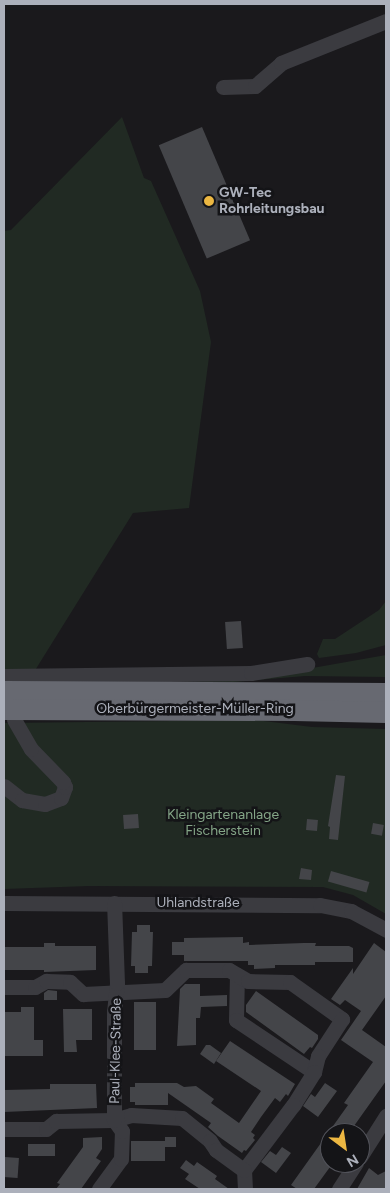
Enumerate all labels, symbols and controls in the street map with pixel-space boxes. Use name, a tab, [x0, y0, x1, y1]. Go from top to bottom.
place label: GW-Tec Rohrleitungsbau	[219, 185, 325, 218]
marker: GW-Tec Rohrleitungsbau	[203, 195, 215, 207]
street label: Oberbürgermeister-Müller-Ring	[96, 701, 294, 717]
park label: Kleingartenanlage Fischerstein	[167, 807, 279, 840]
street label: Uhlandstraße	[156, 895, 240, 911]
street label: Paul-Klee-Straße	[107, 998, 125, 1104]
north arrow	[320, 1123, 370, 1173]
text: N	[343, 1150, 361, 1170]

